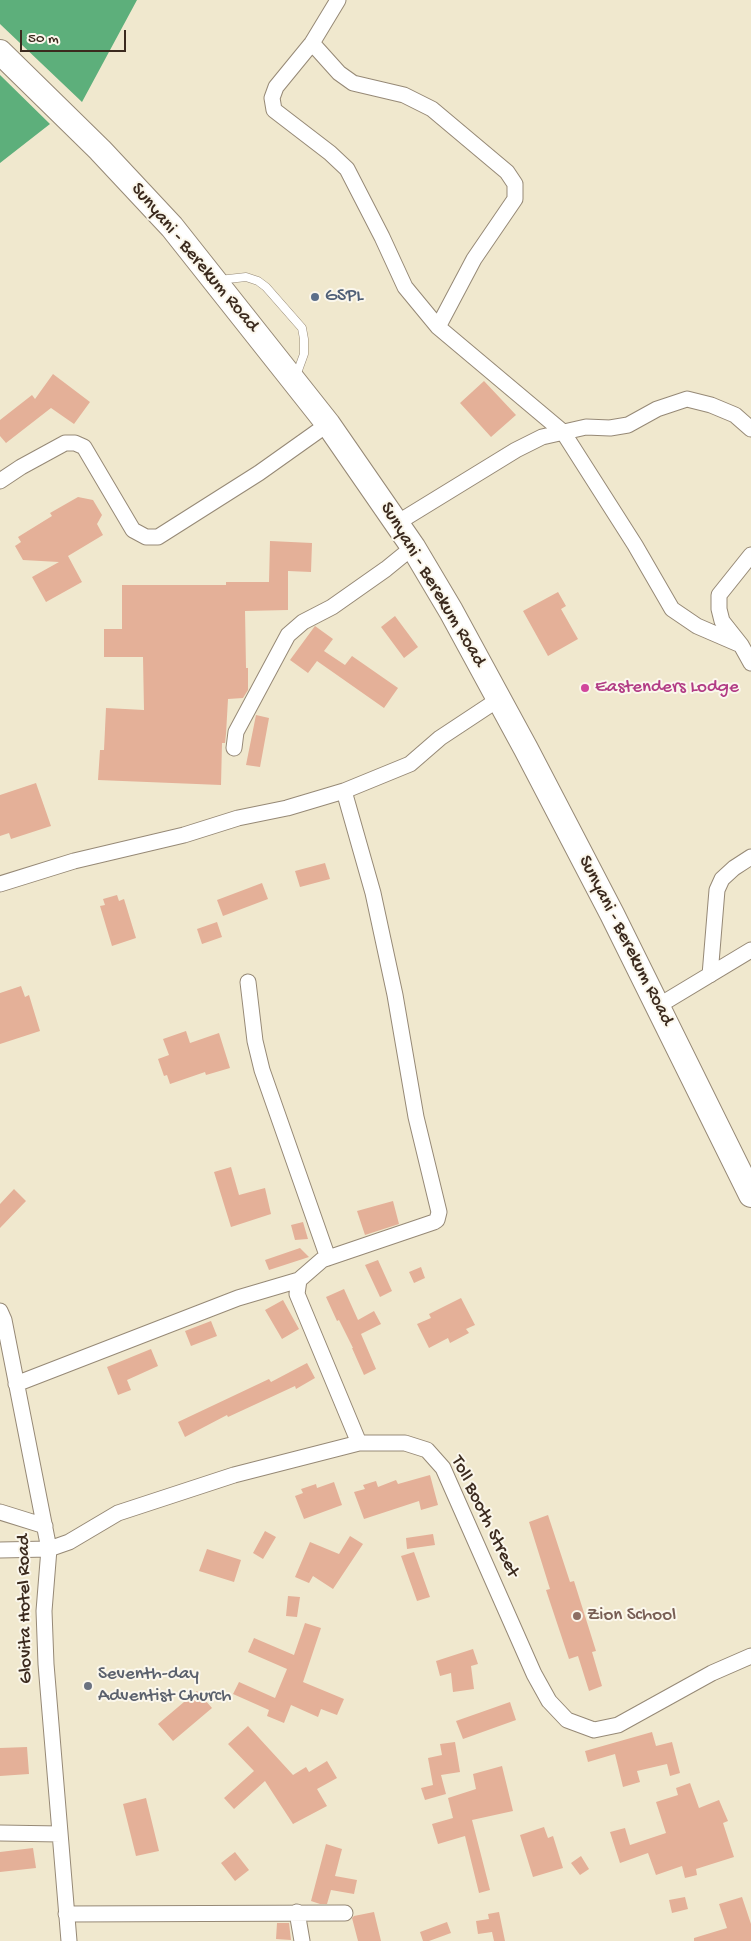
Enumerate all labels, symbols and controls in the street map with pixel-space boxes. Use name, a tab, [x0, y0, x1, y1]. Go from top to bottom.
scale bar	[22, 20, 129, 52]
text: 50 m	[28, 30, 59, 48]
street label: Sunyani - Berekum Road	[125, 179, 263, 337]
place label: GSPL	[325, 286, 363, 308]
marker: GSPL	[309, 291, 321, 303]
street label: Sunyani - Berekum Road	[374, 499, 490, 671]
place label: Eastenders Lodge	[595, 677, 739, 699]
marker: Eastenders Lodge	[579, 682, 591, 694]
street label: Sunyani - Berekum Road	[572, 852, 678, 1030]
street label: Toll Booth Street	[445, 1452, 523, 1582]
street label: Glovita Hotel Road	[13, 1534, 39, 1684]
place label: Zion School	[587, 1605, 676, 1627]
marker: Zion School	[571, 1610, 583, 1622]
place label: Seventh-day Adventist Church	[98, 1664, 231, 1708]
marker: Seventh-day Adventist Church	[82, 1680, 94, 1692]

